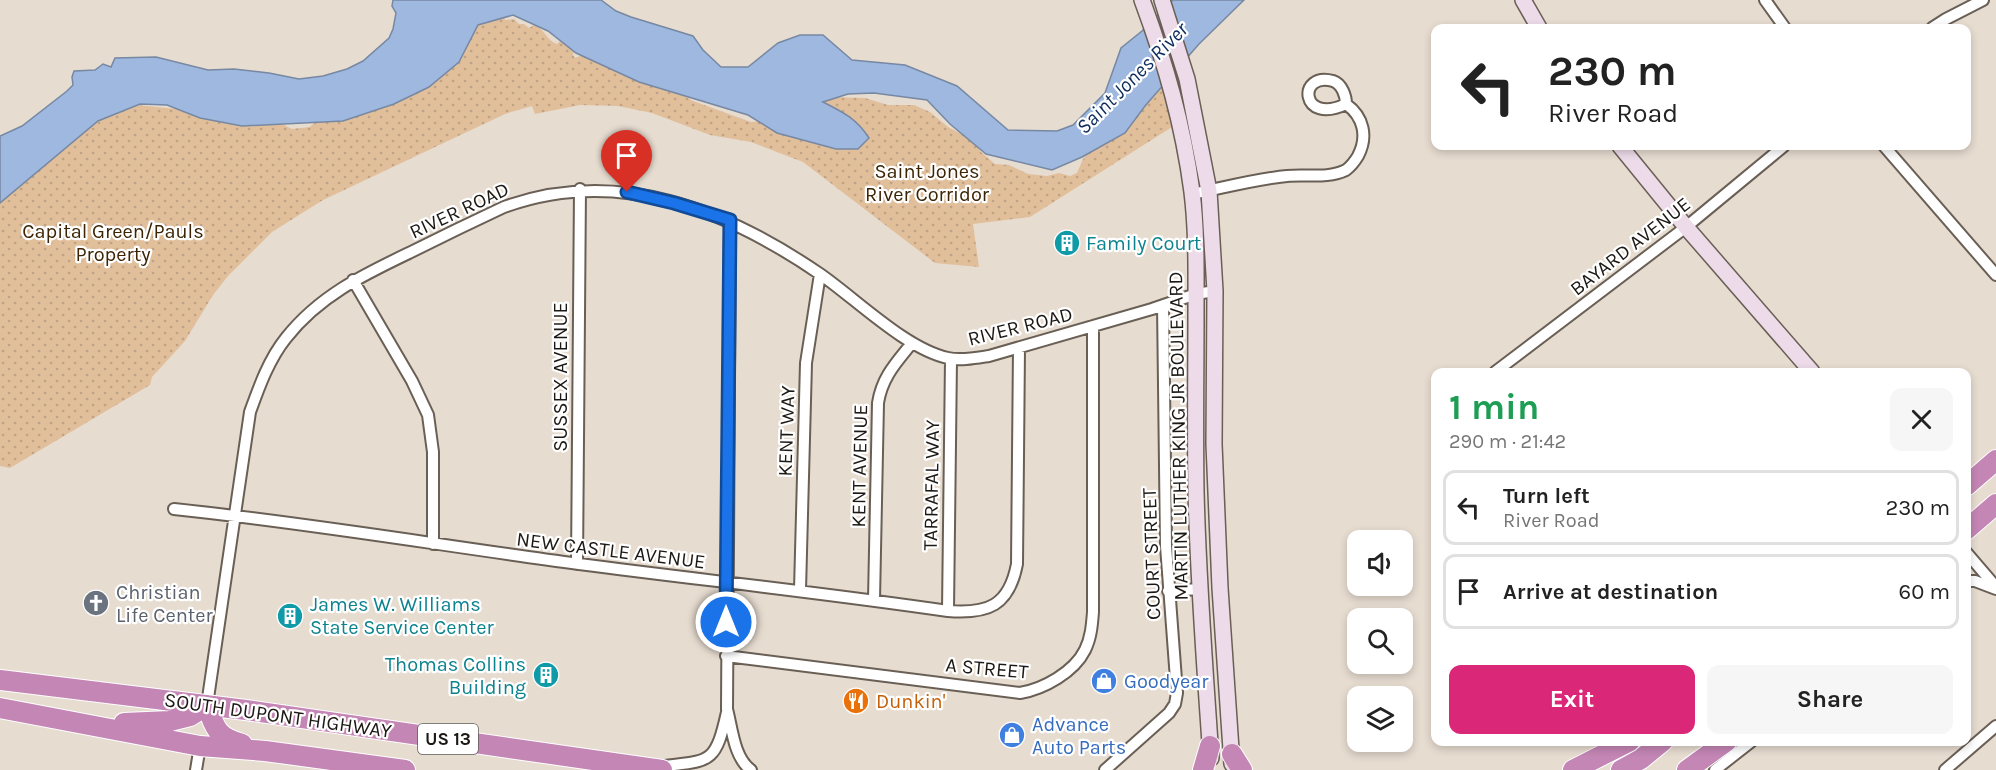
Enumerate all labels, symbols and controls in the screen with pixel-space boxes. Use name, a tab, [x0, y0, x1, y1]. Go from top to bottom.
water label: Saint Jones River	[1071, 17, 1193, 139]
text: 230 m	[1548, 46, 1677, 96]
icon: left	[1449, 48, 1527, 126]
text: River Road	[1548, 97, 1678, 129]
pin	[601, 130, 652, 192]
icon: arrive	[610, 139, 643, 172]
park label: Saint Jones River Corridor	[865, 160, 990, 206]
street label: RIVER ROAD	[406, 177, 513, 244]
street label: BAYARD AVENUE	[1566, 192, 1695, 300]
park label: Capital Green/Pauls Property	[22, 220, 204, 266]
building icon: Family Court	[1052, 228, 1082, 258]
place label: Family Court	[1086, 232, 1202, 255]
street label: MARTIN LUTHER KING JR BOULEVARD	[1164, 271, 1193, 601]
street label: SUSSEX AVENUE	[549, 302, 572, 452]
street label: RIVER ROAD	[965, 302, 1075, 351]
street label: KENT WAY	[773, 385, 800, 477]
text: 1 min	[1449, 386, 1539, 428]
button: close	[1890, 388, 1953, 451]
street label: KENT AVENUE	[847, 404, 872, 528]
street label: TARRAFAL WAY	[919, 419, 944, 551]
text: 290 m · 21:42	[1449, 430, 1566, 453]
text: Turn left	[1503, 483, 1590, 509]
street label: COURT STREET	[1138, 488, 1165, 620]
icon: left	[1452, 491, 1485, 524]
text: 230 m	[1885, 495, 1950, 521]
text: River Road	[1503, 509, 1600, 532]
street label: NEW CASTLE AVENUE	[515, 527, 707, 573]
map controls	[1347, 530, 1413, 752]
button: sound	[1347, 530, 1413, 596]
icon: arrive	[1452, 575, 1485, 608]
text: Arrive at destination	[1503, 579, 1718, 605]
text: 60 m	[1899, 579, 1950, 605]
place label: Christian Life Center	[116, 581, 214, 627]
church icon: Christian Life Center	[81, 588, 111, 618]
position arrow	[694, 590, 758, 654]
place label: James W. Williams State Service Center	[310, 593, 494, 639]
building icon: James W. Williams State Service Center	[275, 601, 305, 631]
button: search	[1347, 608, 1413, 674]
place label: Thomas Collins Building	[385, 653, 526, 699]
street label: A STREET	[945, 653, 1029, 684]
building icon: Thomas Collins Building	[531, 660, 561, 690]
button: Exit	[1449, 665, 1695, 734]
button: Share	[1707, 665, 1953, 734]
shop icon: Goodyear	[1089, 666, 1119, 696]
place label: Goodyear	[1124, 670, 1209, 693]
restaurant icon: Dunkin'	[841, 686, 871, 716]
button: layers	[1347, 686, 1413, 752]
street label: SOUTH DUPONT HIGHWAY	[163, 688, 393, 743]
place label: Dunkin'	[876, 690, 946, 713]
place label: Advance Auto Parts	[1032, 713, 1126, 759]
shop icon: Advance Auto Parts	[997, 720, 1027, 750]
road number: US 13	[418, 724, 478, 754]

